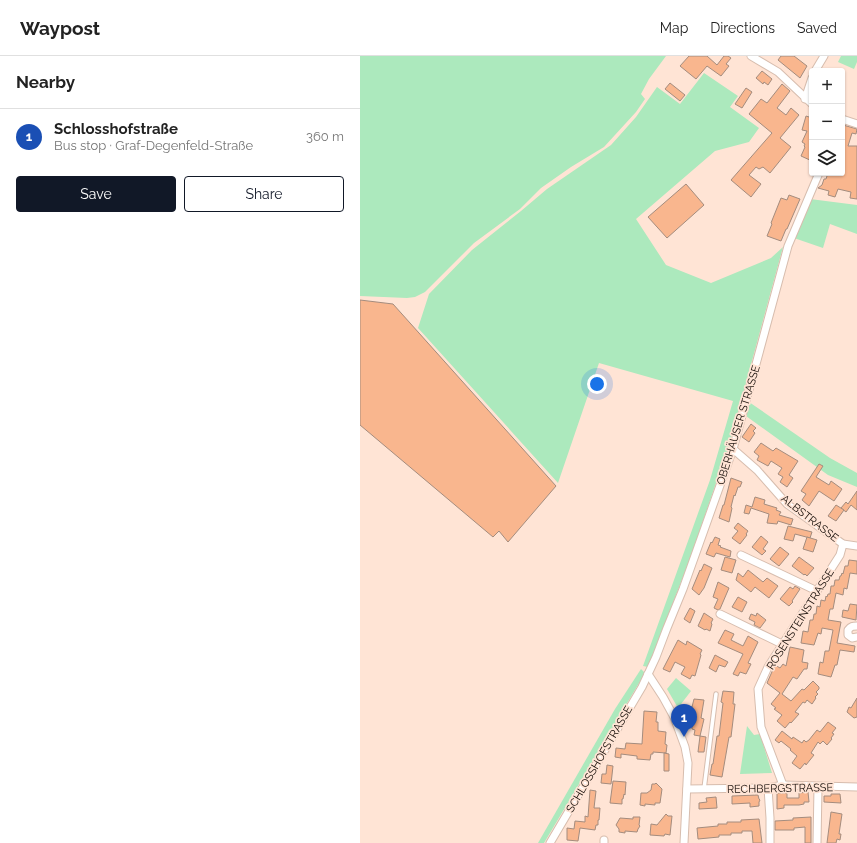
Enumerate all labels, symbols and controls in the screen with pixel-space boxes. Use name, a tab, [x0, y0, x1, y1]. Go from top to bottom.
text: Waypost	[20, 17, 100, 39]
text: Map	[660, 20, 688, 36]
text: Directions	[710, 20, 775, 36]
text: Saved	[797, 20, 837, 36]
map controls	[809, 68, 845, 176]
button: +	[809, 68, 845, 104]
text: Nearby	[16, 72, 75, 92]
button: −	[809, 104, 845, 140]
text: Schlosshofstraße	[54, 120, 178, 138]
text: 1	[26, 129, 32, 144]
text: 360 m	[306, 129, 344, 144]
text: Bus stop · Graf-Degenfeld-Straße	[54, 138, 253, 153]
button: layers	[809, 140, 845, 176]
button: Save	[16, 176, 176, 212]
button: Share	[184, 176, 344, 212]
street label: OBERHÄUSER STRASSE	[714, 364, 763, 486]
your location	[587, 374, 607, 394]
street label: ALBSTRASSE	[778, 492, 841, 545]
street label: ROSENSTEINSTRASSE	[764, 566, 837, 672]
street label: SCHLOSSHOFSTRASSE	[564, 704, 635, 815]
pin: 1	[671, 704, 697, 737]
street label: RECHBERGSTRASSE	[727, 781, 834, 796]

